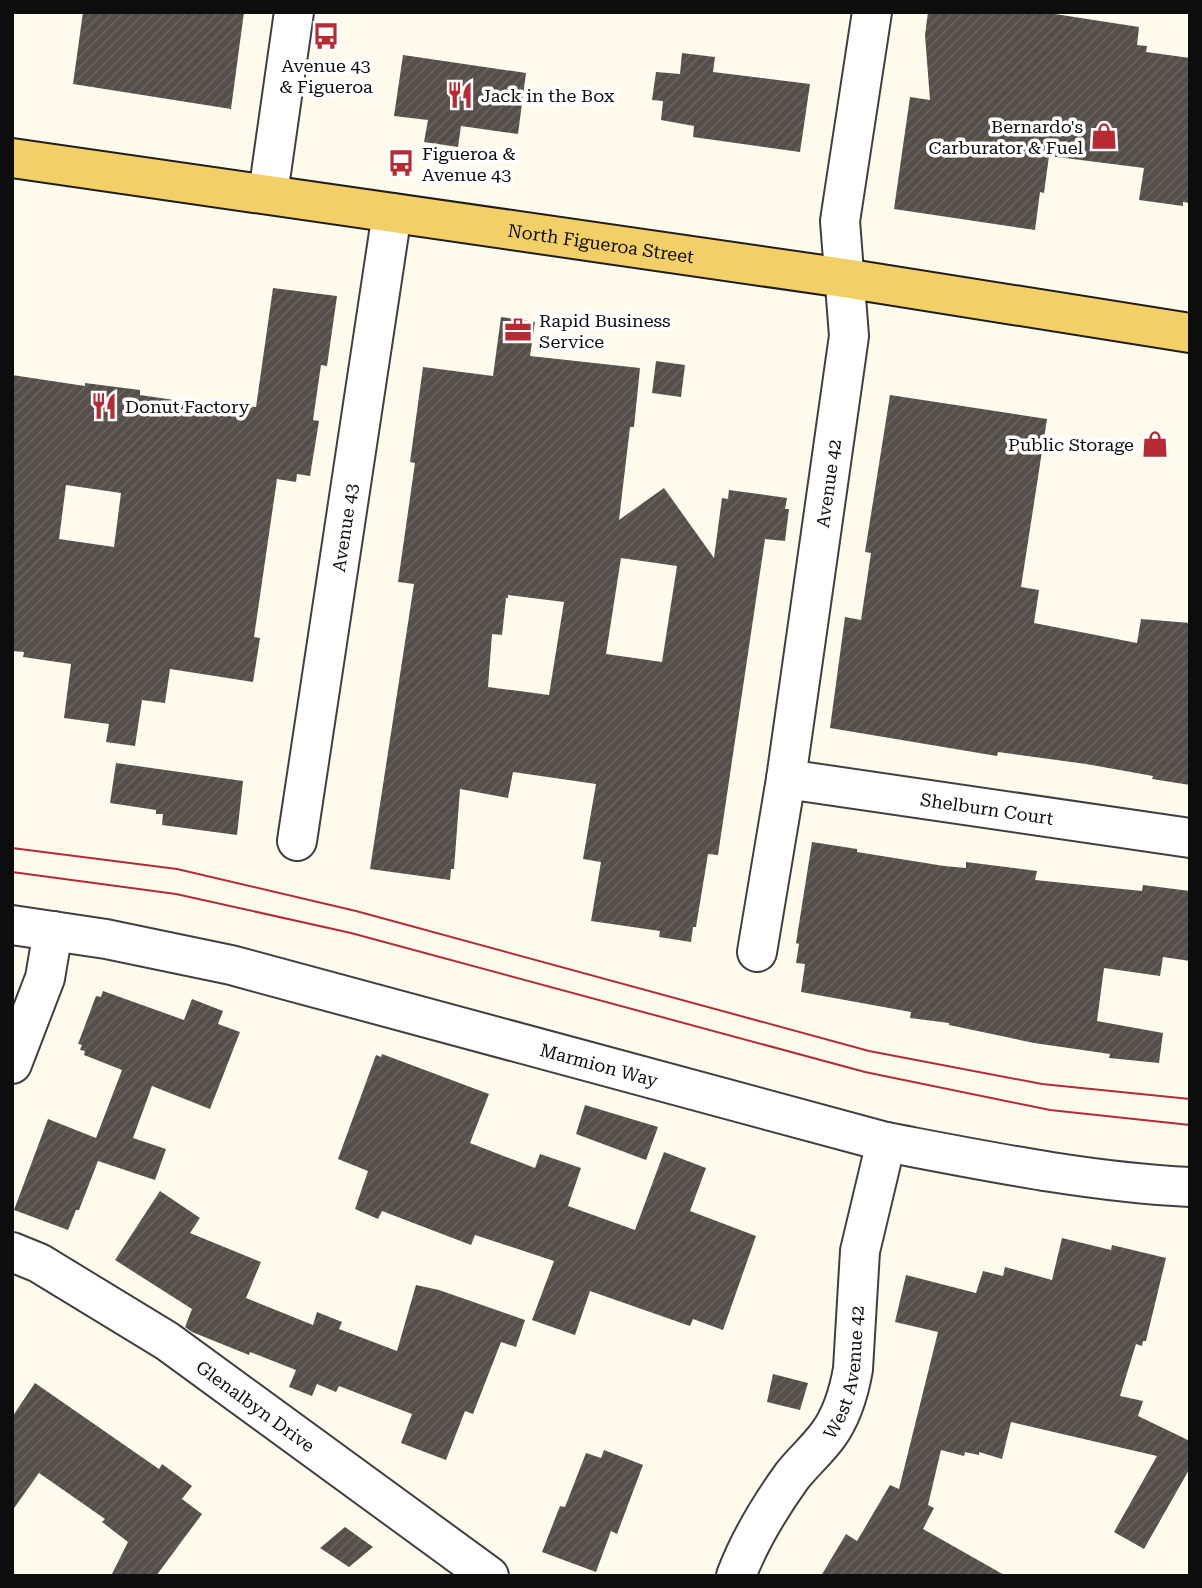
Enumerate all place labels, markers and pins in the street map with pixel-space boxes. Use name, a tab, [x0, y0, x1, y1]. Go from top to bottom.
bus stop icon: Avenue 43 & Figueroa	[311, 21, 341, 51]
place label: Avenue 43 & Figueroa	[279, 55, 373, 97]
restaurant icon: Jack in the Box	[445, 80, 475, 110]
place label: Jack in the Box	[481, 85, 615, 106]
place label: Bernardo's Carburator & Fuel	[929, 116, 1083, 158]
shop icon: Bernardo's Carburator & Fuel	[1089, 121, 1119, 151]
place label: Figueroa & Avenue 43	[422, 143, 516, 185]
bus stop icon: Figueroa & Avenue 43	[386, 148, 416, 178]
place label: Rapid Business Service	[539, 310, 671, 352]
office icon: Rapid Business Service	[503, 315, 533, 345]
restaurant icon: Donut Factory	[89, 391, 119, 421]
place label: Donut Factory	[125, 396, 250, 417]
shop icon: Public Storage	[1140, 429, 1170, 459]
place label: Public Storage	[1008, 434, 1134, 455]

